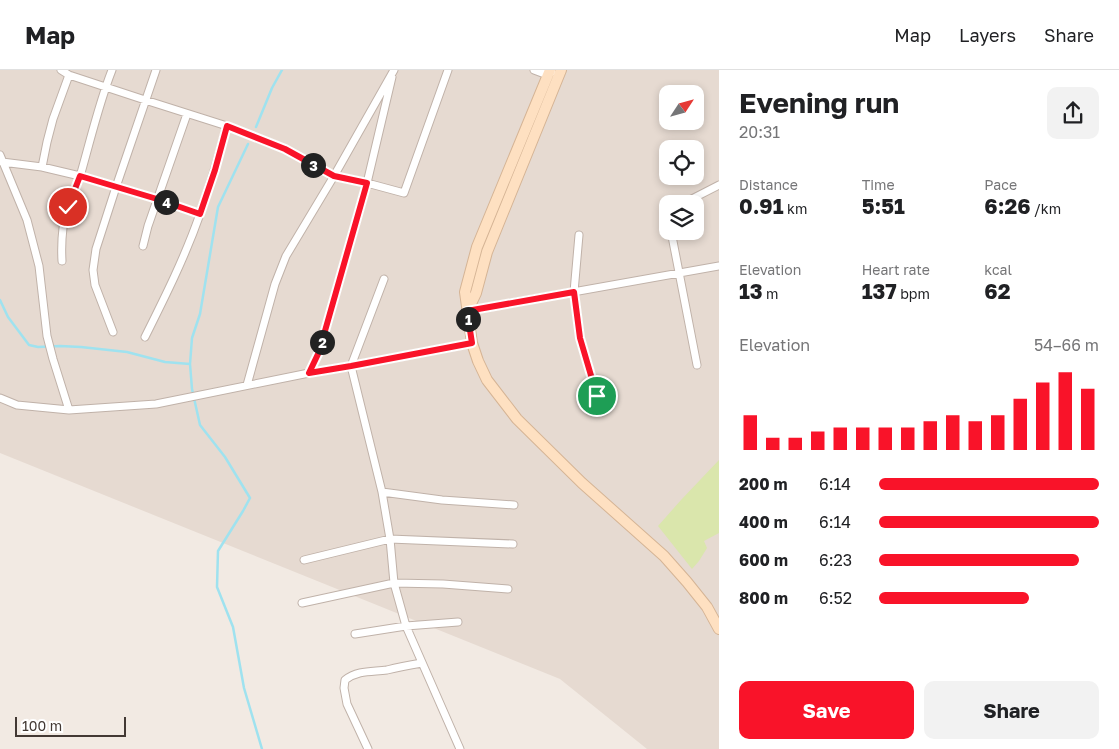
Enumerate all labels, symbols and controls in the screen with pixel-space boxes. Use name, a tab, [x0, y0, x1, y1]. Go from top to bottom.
text: Map	[25, 20, 75, 49]
text: Map	[894, 24, 931, 46]
text: Layers	[959, 24, 1016, 46]
text: Share	[1044, 24, 1094, 46]
north arrow	[659, 85, 704, 130]
map controls	[659, 85, 704, 240]
text: Evening run	[739, 86, 899, 119]
button: share	[1047, 87, 1099, 139]
text: 20:31	[739, 122, 780, 142]
button: locate	[659, 140, 704, 185]
pin: 3	[300, 152, 326, 178]
text: 3	[309, 157, 318, 174]
text: Distance	[739, 176, 798, 193]
text: Time	[862, 176, 895, 193]
text: Pace	[984, 176, 1017, 193]
pin	[47, 186, 89, 228]
pin: 4	[154, 190, 178, 214]
icon: check	[54, 193, 82, 221]
text: 0.91	[739, 193, 784, 219]
text: 5:51	[862, 193, 905, 219]
text: 6:26	[984, 193, 1031, 219]
text: 4	[162, 194, 171, 211]
button: layers	[659, 195, 704, 240]
text: km	[784, 200, 807, 217]
text: /km	[1031, 200, 1061, 217]
text: Elevation	[739, 261, 801, 278]
text: Heart rate	[862, 261, 930, 278]
text: kcal	[984, 261, 1012, 278]
text: 13	[739, 278, 763, 304]
text: 137	[862, 278, 897, 304]
text: 62	[984, 278, 1010, 304]
text: m	[763, 285, 779, 302]
text: bpm	[897, 285, 930, 302]
pin: 1	[456, 306, 480, 332]
text: 1	[465, 311, 472, 328]
pin: 2	[310, 330, 334, 354]
text: 2	[318, 334, 327, 351]
text: Elevation	[739, 335, 810, 355]
text: 54–66 m	[1034, 335, 1099, 355]
pin	[576, 375, 618, 417]
icon: arrive	[583, 382, 611, 410]
text: 200 m	[739, 474, 788, 494]
text: 6:14	[819, 474, 851, 494]
text: 400 m	[739, 512, 788, 532]
text: 6:14	[819, 512, 851, 532]
text: 600 m	[739, 550, 788, 570]
text: 6:23	[819, 550, 852, 570]
text: 800 m	[739, 588, 788, 608]
text: 6:52	[819, 588, 852, 608]
button: Save	[739, 681, 914, 739]
button: Share	[924, 681, 1099, 739]
scale bar	[15, 714, 126, 737]
text: 100 m	[22, 717, 62, 734]

